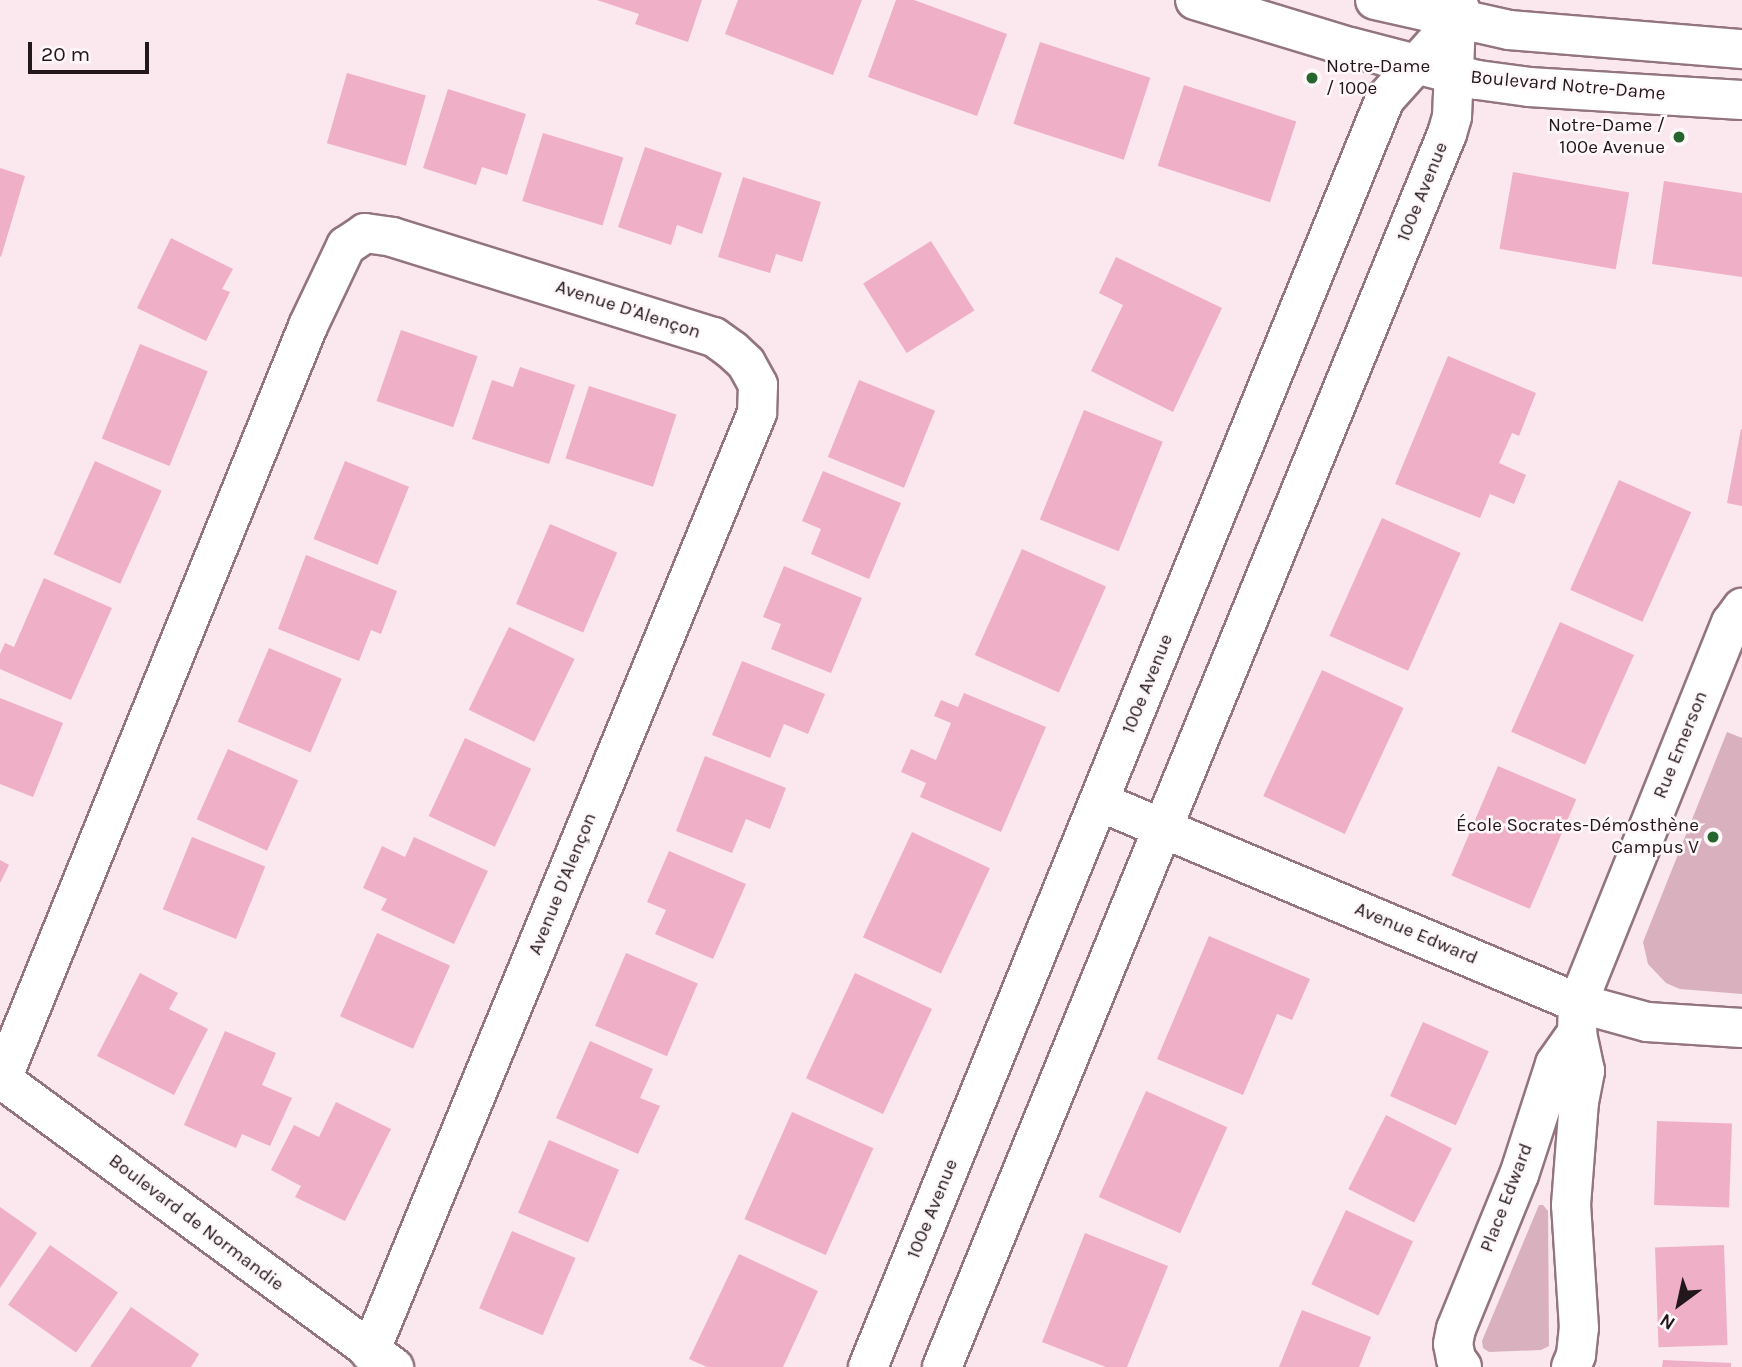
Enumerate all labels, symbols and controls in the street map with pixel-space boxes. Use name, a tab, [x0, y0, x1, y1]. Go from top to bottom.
scale bar	[32, 28, 152, 72]
text: 20 m	[41, 42, 90, 66]
place label: Notre-Dame / 100e	[1326, 56, 1430, 100]
street label: Boulevard Notre-Dame	[1470, 66, 1666, 106]
marker: Notre-Dame / 100e	[1304, 70, 1320, 86]
place label: Notre-Dame / 100e Avenue	[1548, 115, 1665, 159]
marker: Notre-Dame / 100e Avenue	[1671, 129, 1687, 145]
street label: 100e Avenue	[1393, 139, 1453, 245]
street label: Avenue D'Alençon	[553, 276, 703, 344]
street label: 100e Avenue	[1118, 631, 1178, 737]
street label: Rue Emerson	[1649, 688, 1713, 802]
street label: Avenue D'Alençon	[524, 810, 602, 958]
place label: École Socrates-Démosthène Campus V	[1456, 815, 1699, 859]
marker: École Socrates-Démosthène Campus V	[1705, 829, 1721, 845]
street label: Avenue Edward	[1351, 898, 1481, 970]
street label: Place Edward	[1476, 1140, 1538, 1256]
street label: Boulevard de Normandie	[104, 1150, 288, 1296]
street label: 100e Avenue	[903, 1156, 963, 1262]
north arrow	[1644, 1269, 1714, 1339]
text: N	[1656, 1309, 1679, 1335]

